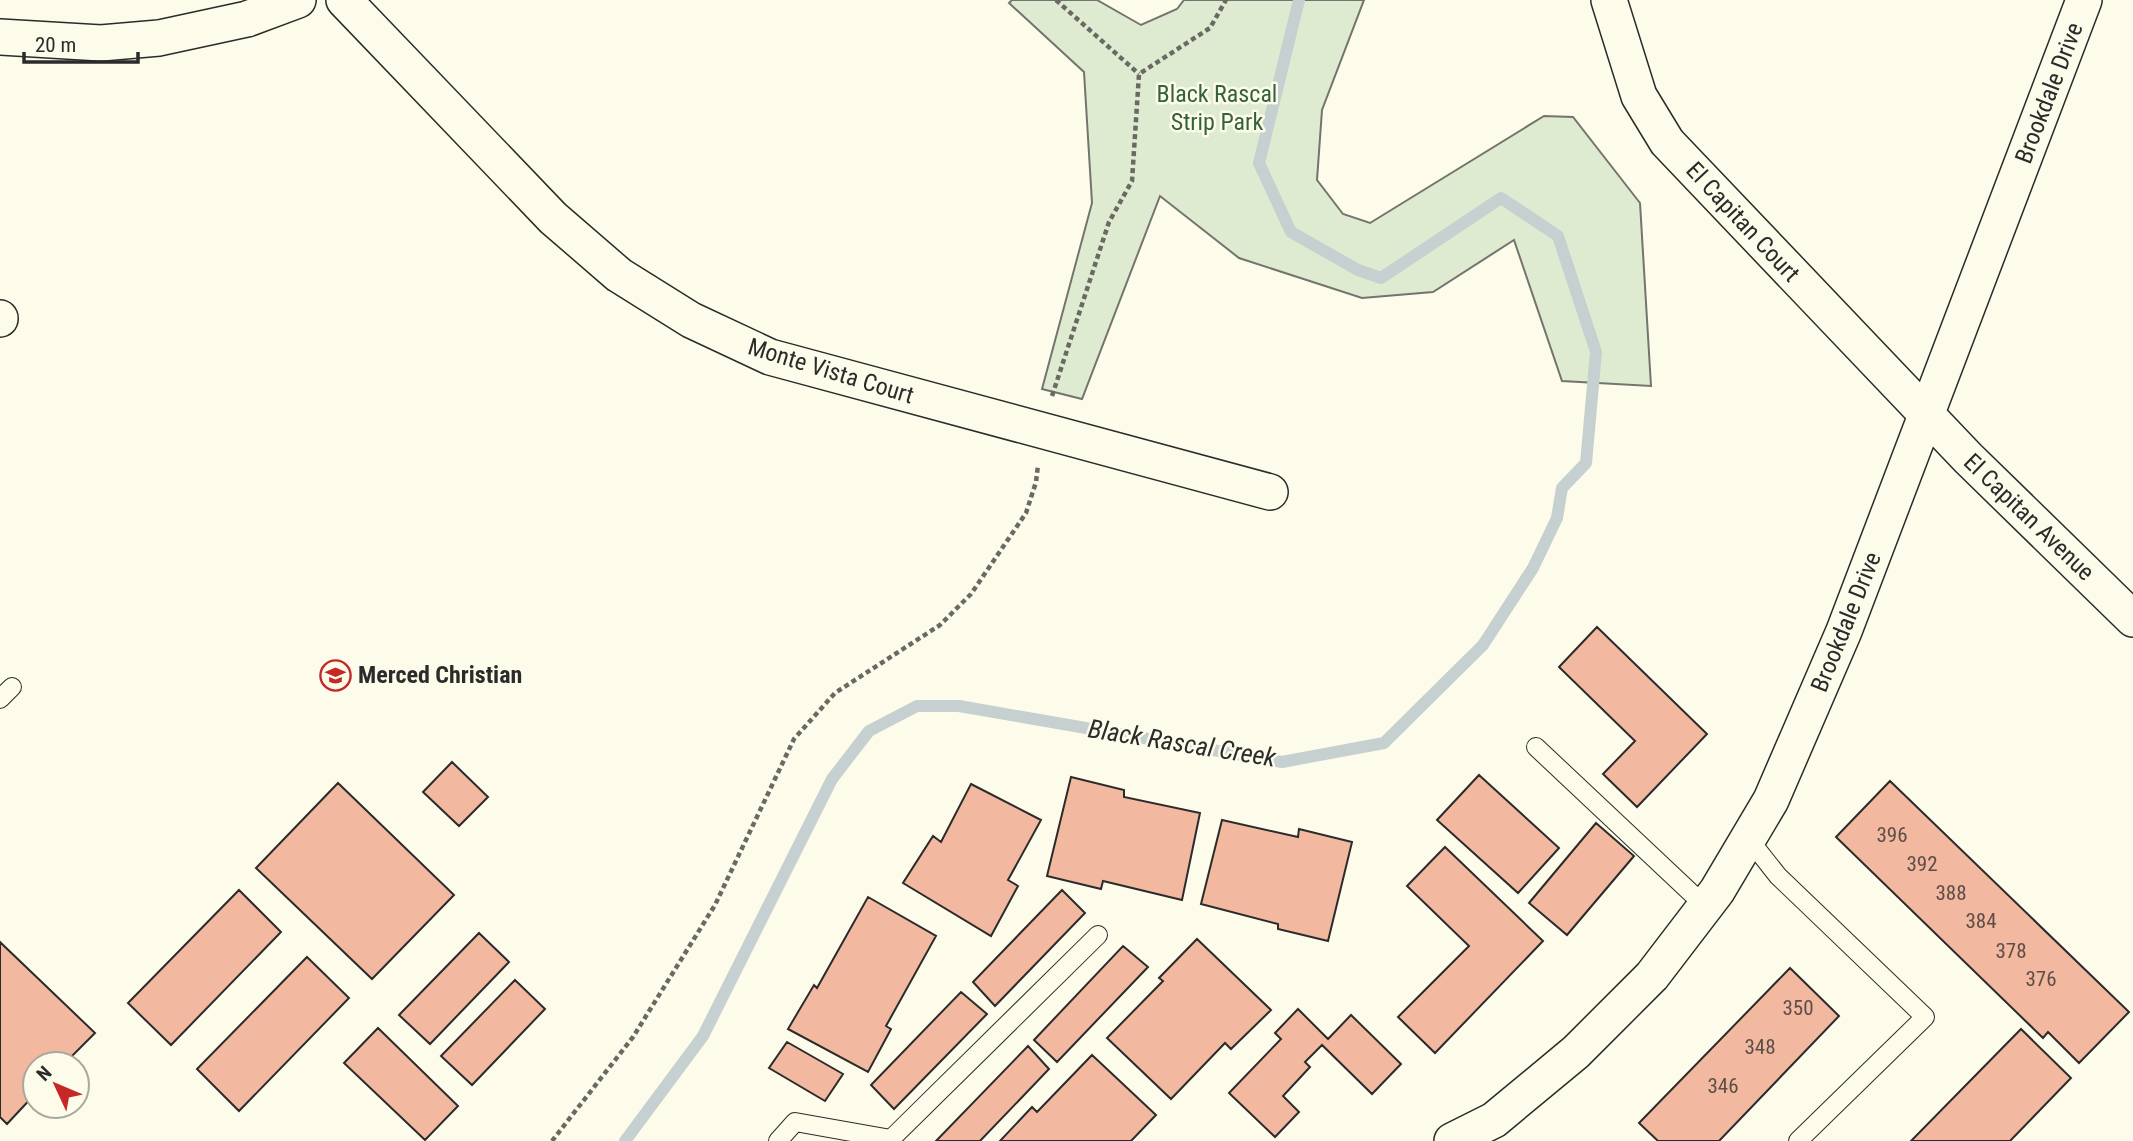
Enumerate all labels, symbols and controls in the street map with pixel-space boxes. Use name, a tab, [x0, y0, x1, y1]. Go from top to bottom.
street label: Brookdale Drive	[2009, 19, 2089, 167]
scale bar	[24, 21, 138, 65]
text: 20 m	[35, 33, 76, 57]
park label: Black Rascal Strip Park	[1157, 80, 1277, 136]
street label: El Capitan Court	[1680, 156, 1806, 288]
street label: Monte Vista Court	[745, 332, 917, 410]
street label: El Capitan Avenue	[1958, 448, 2100, 586]
street label: Brookdale Drive	[1805, 548, 1887, 696]
school or university icon: Merced Christian	[318, 658, 352, 692]
place label: Merced Christian	[358, 661, 522, 689]
water label: Black Rascal Creek	[1086, 713, 1279, 773]
house number: 396	[1876, 823, 1908, 847]
house number: 392	[1906, 852, 1938, 876]
house number: 388	[1935, 881, 1967, 905]
house number: 384	[1965, 909, 1997, 933]
house number: 378	[1995, 939, 2027, 963]
house number: 376	[2025, 967, 2057, 991]
house number: 350	[1782, 996, 1814, 1020]
house number: 348	[1744, 1035, 1776, 1059]
north arrow	[21, 1050, 91, 1120]
text: N	[32, 1061, 56, 1086]
house number: 346	[1707, 1074, 1739, 1098]

